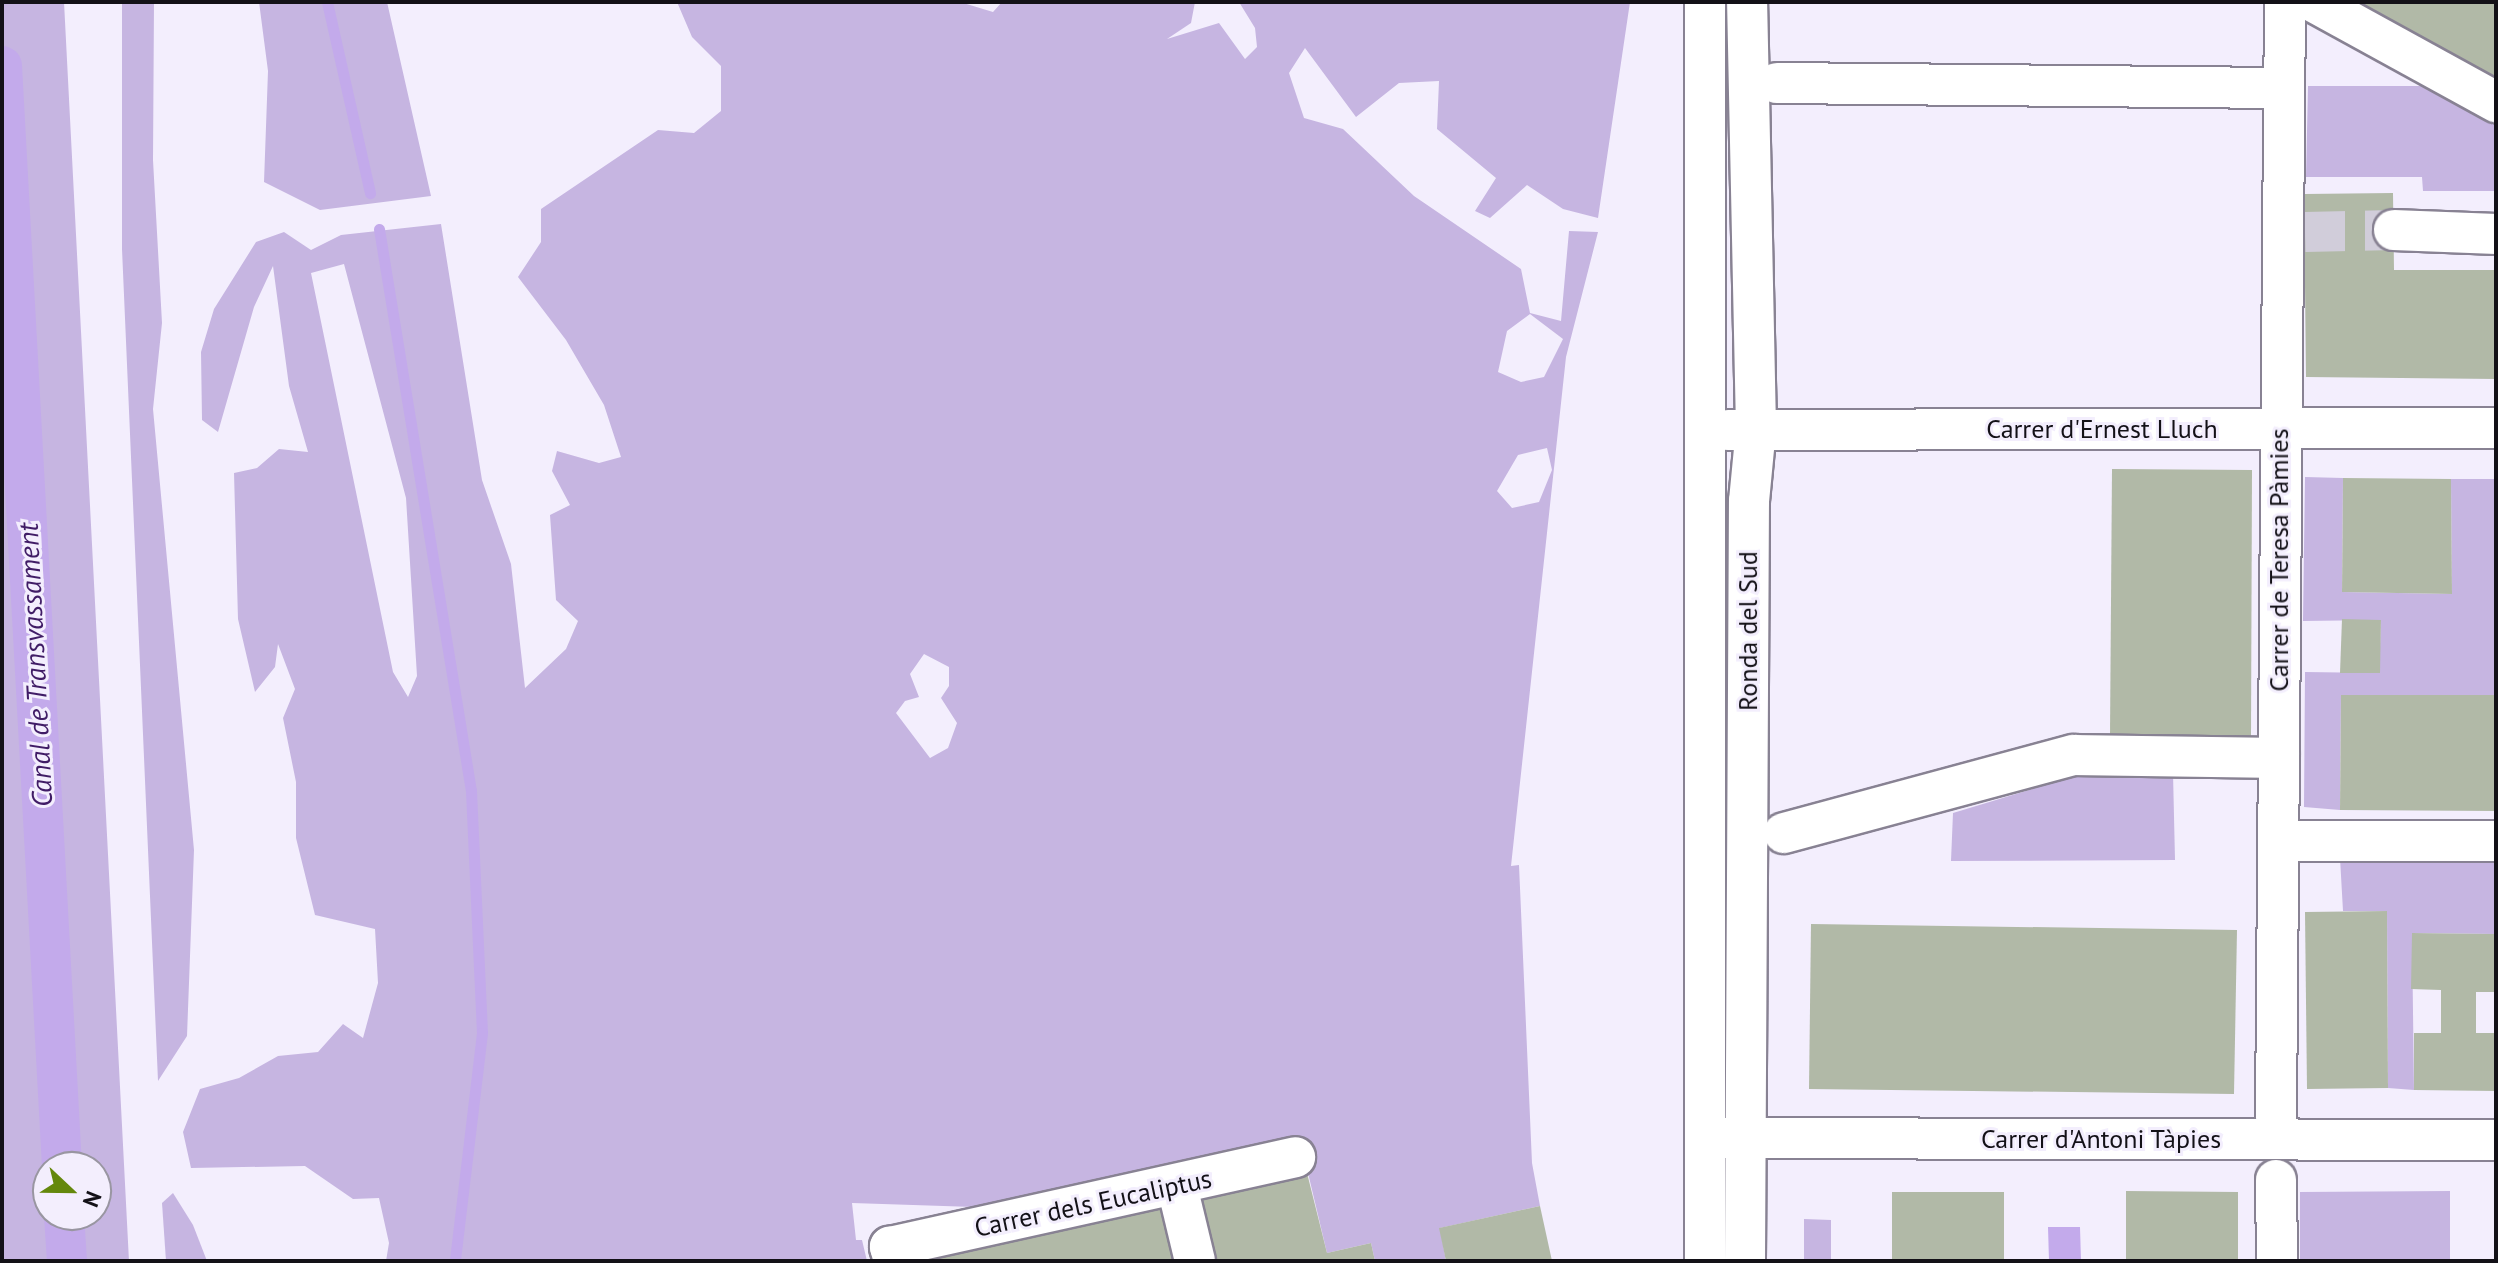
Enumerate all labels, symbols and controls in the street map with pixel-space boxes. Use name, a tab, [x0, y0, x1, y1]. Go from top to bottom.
street label: Carrer d'Ernest Lluch	[1986, 413, 2218, 445]
street label: Carrer de Teresa Pàmies	[2263, 428, 2295, 692]
water label: Canal de Transvassament	[11, 522, 59, 808]
street label: Ronda del Sud	[1732, 551, 1764, 711]
street label: Carrer d'Antoni Tàpies	[1981, 1123, 2221, 1155]
north arrow	[32, 1151, 112, 1231]
street label: Carrer dels Eucaliptus	[972, 1163, 1214, 1243]
text: N	[77, 1187, 108, 1211]

